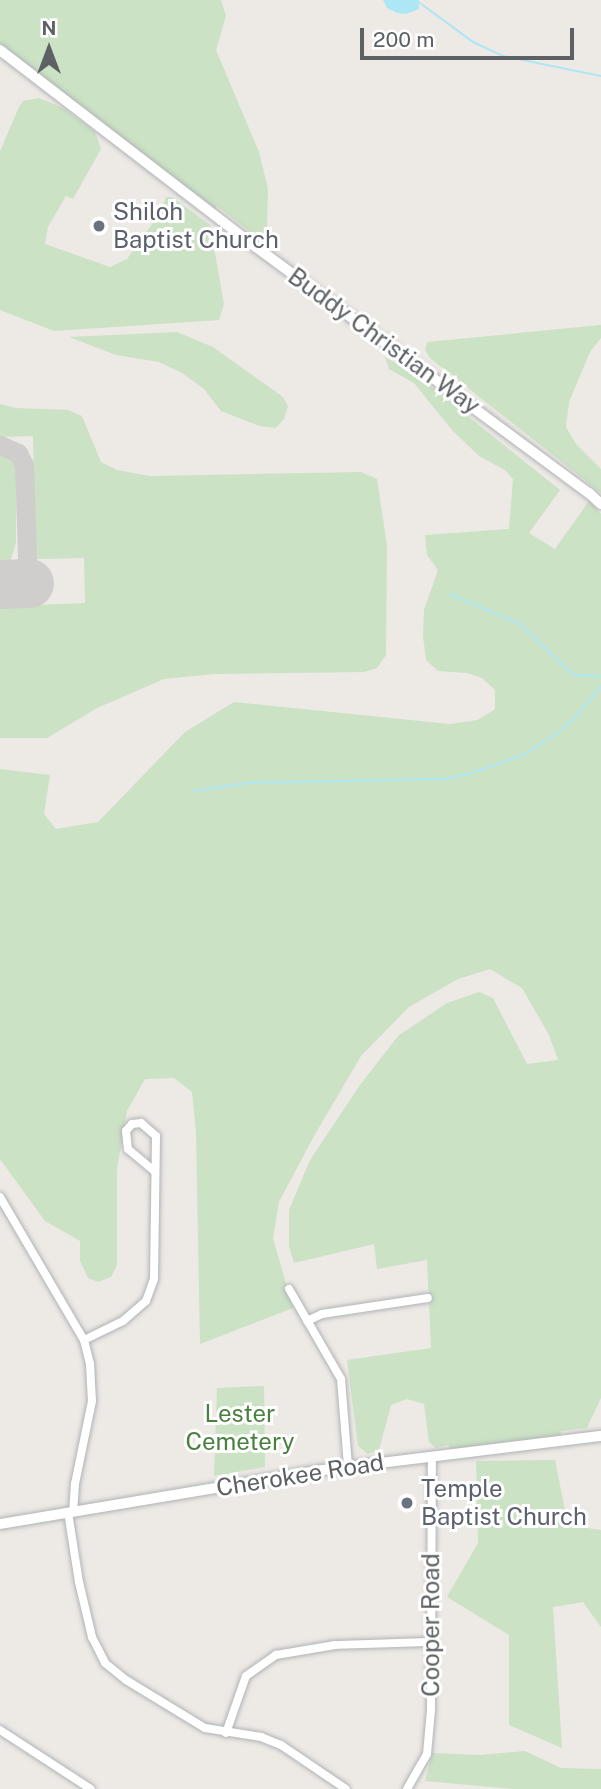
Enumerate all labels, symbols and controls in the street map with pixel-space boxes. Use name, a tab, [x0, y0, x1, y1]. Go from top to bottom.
north arrow	[14, 14, 84, 84]
scale bar	[363, 14, 576, 58]
text: N	[42, 17, 56, 39]
text: 200 m	[373, 27, 434, 52]
place label: Shiloh Baptist Church	[113, 198, 279, 254]
marker: Shiloh Baptist Church	[91, 218, 107, 234]
street label: Buddy Christian Way	[282, 262, 486, 420]
park label: Lester Cemetery	[185, 1400, 295, 1456]
street label: Cherokee Road	[214, 1448, 386, 1502]
place label: Temple Baptist Church	[421, 1475, 587, 1531]
marker: Temple Baptist Church	[399, 1495, 415, 1511]
street label: Cooper Road	[417, 1553, 445, 1697]

